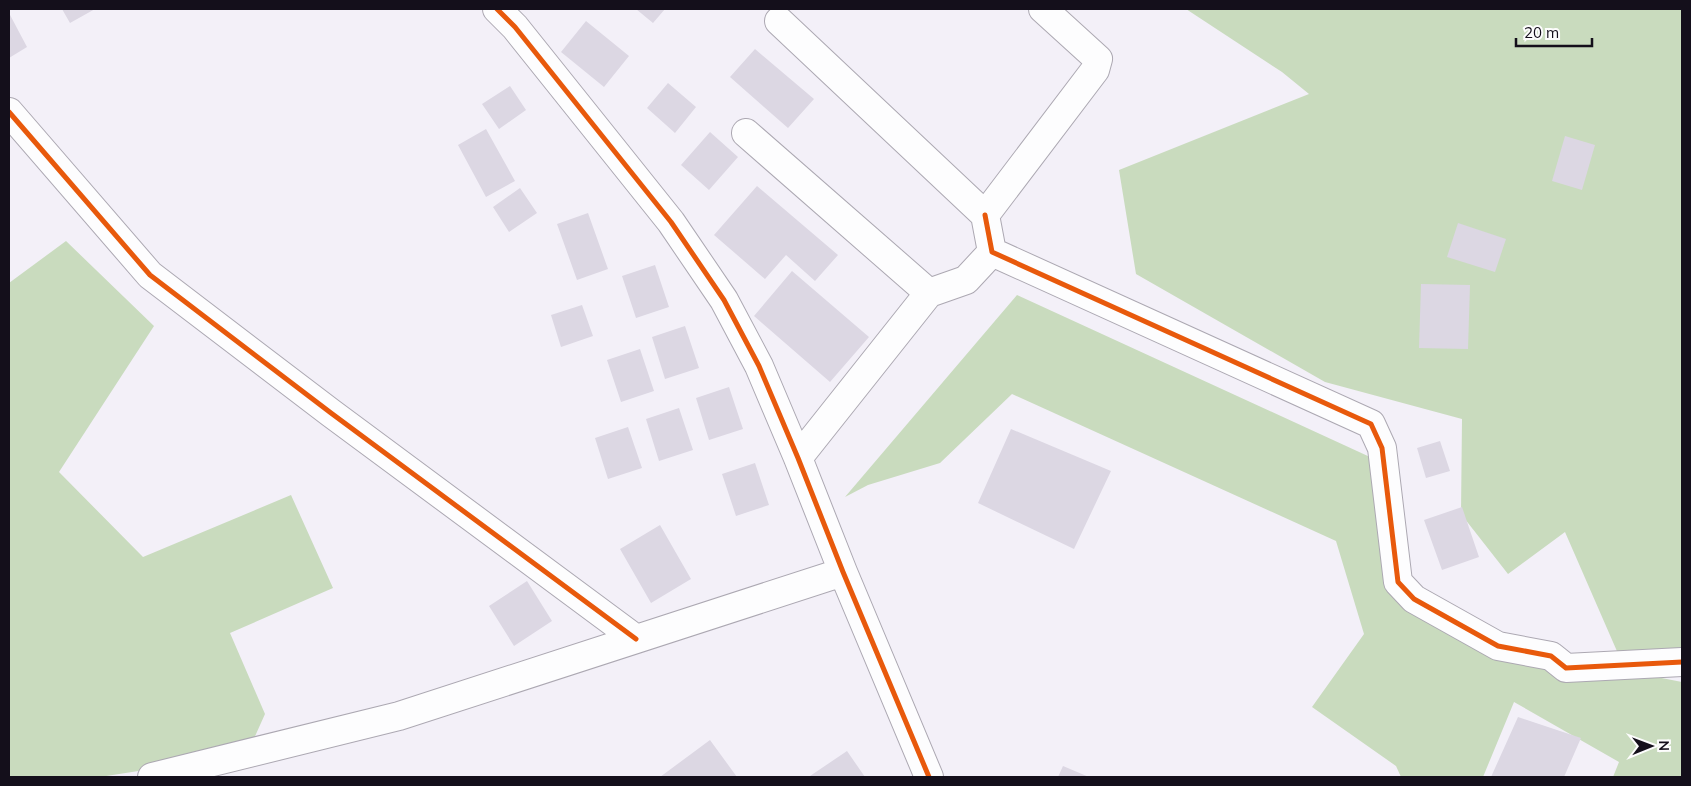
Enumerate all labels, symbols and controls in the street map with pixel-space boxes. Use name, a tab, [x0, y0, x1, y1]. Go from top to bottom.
scale bar	[1516, 15, 1592, 47]
text: 20 m	[1524, 23, 1559, 42]
north arrow	[1626, 721, 1676, 771]
text: N	[1655, 740, 1673, 751]

